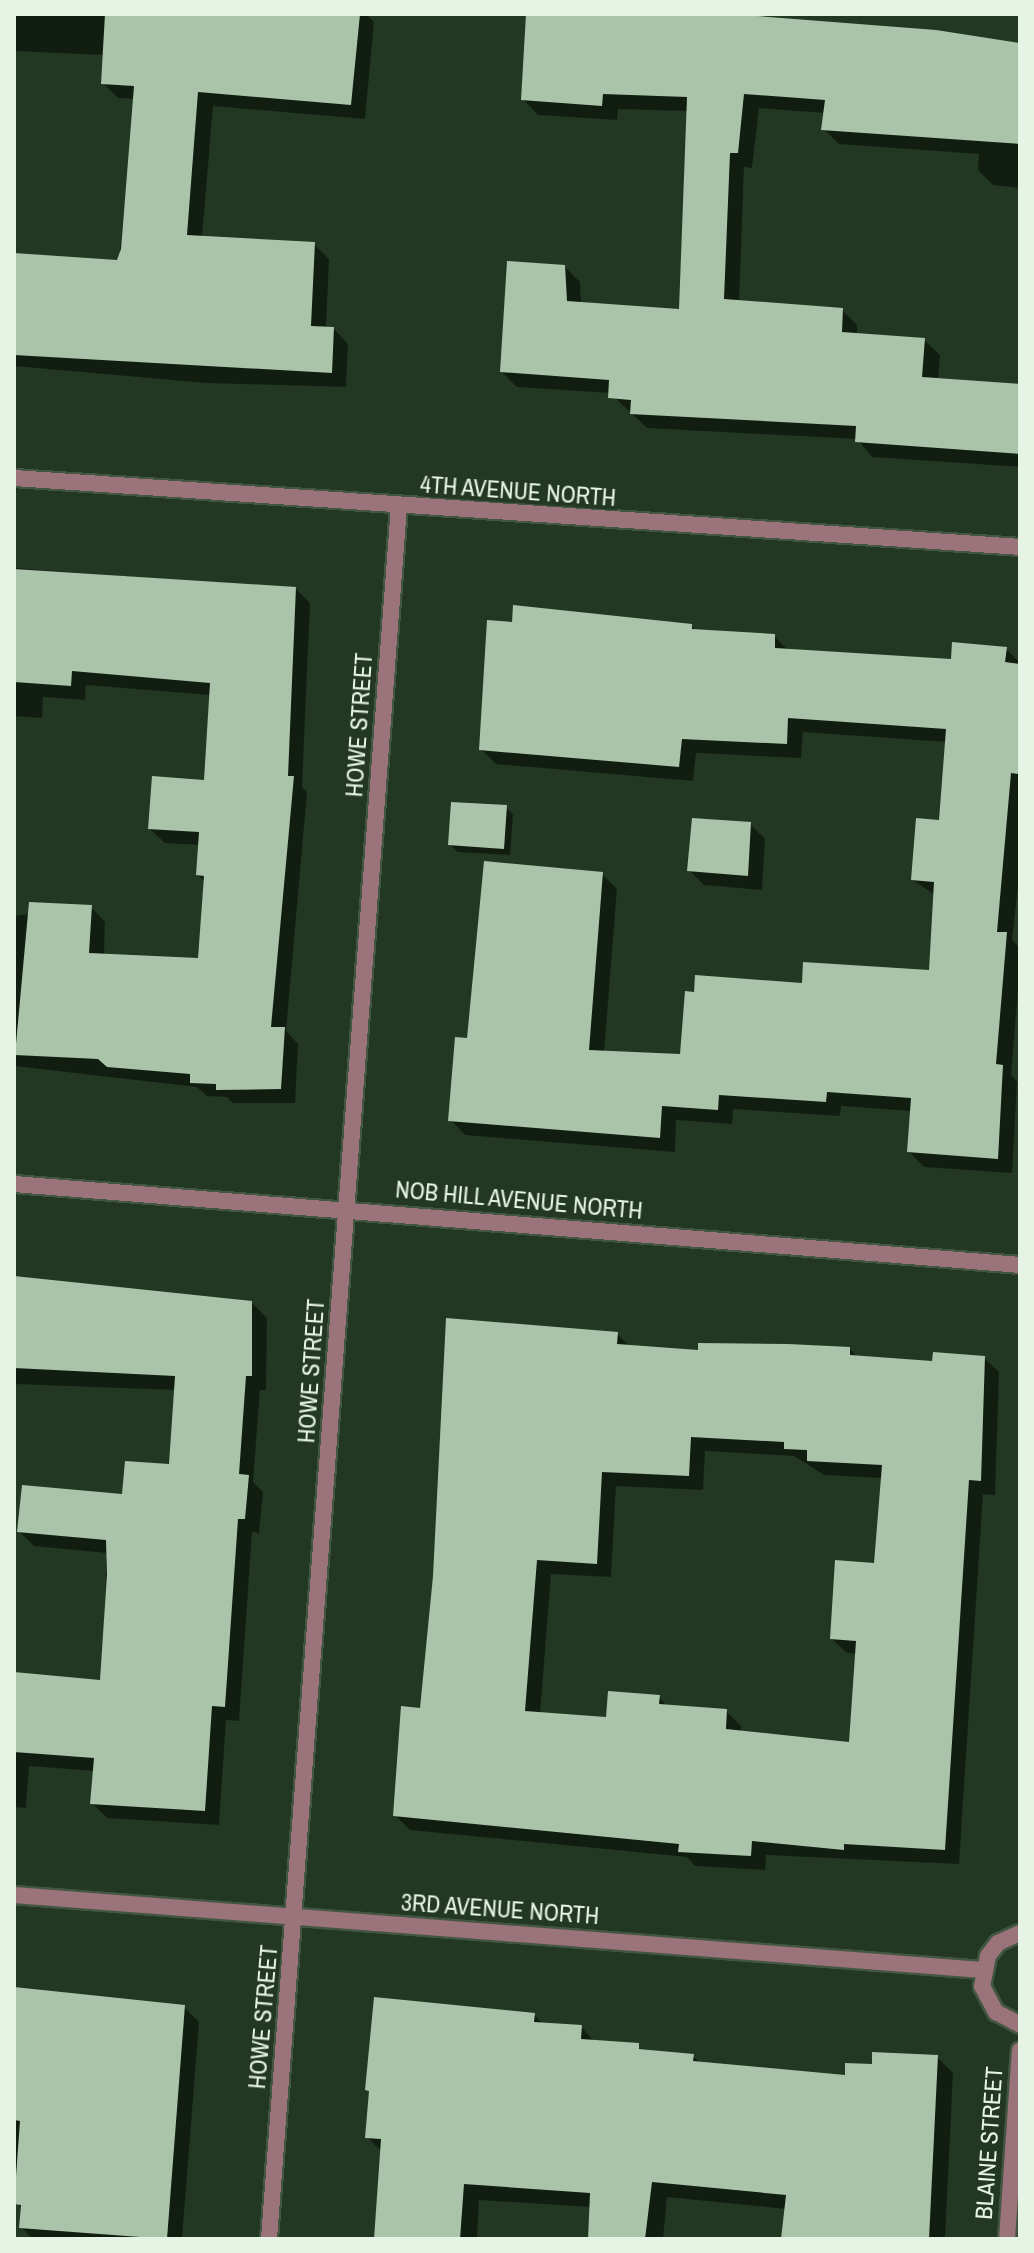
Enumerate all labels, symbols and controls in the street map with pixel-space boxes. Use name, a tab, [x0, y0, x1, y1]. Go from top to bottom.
street label: 4TH AVENUE NORTH	[419, 470, 617, 512]
street label: HOWE STREET	[340, 652, 378, 798]
street label: NOB HILL AVENUE NORTH	[393, 1175, 645, 1225]
street label: HOWE STREET	[292, 1298, 330, 1444]
street label: 3RD AVENUE NORTH	[400, 1888, 600, 1930]
street label: HOWE STREET	[242, 1944, 284, 2090]
street label: BLAINE STREET	[969, 2066, 1009, 2220]

